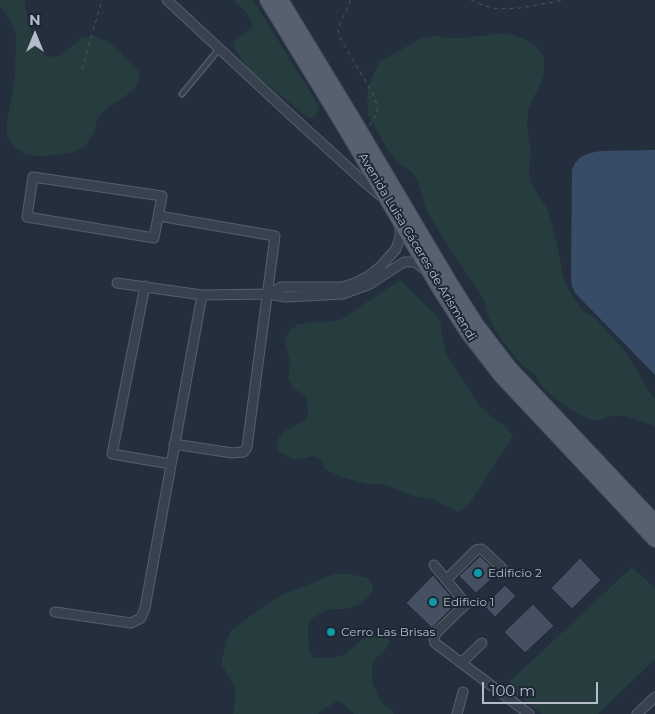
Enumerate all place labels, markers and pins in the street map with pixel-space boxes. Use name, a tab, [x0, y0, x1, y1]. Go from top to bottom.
place label: Edificio 2	[488, 566, 542, 580]
marker: Edificio 2	[472, 567, 484, 579]
place label: Edificio 1	[443, 595, 494, 609]
marker: Edificio 1	[427, 596, 439, 608]
place label: Cerro Las Brisas	[341, 625, 435, 639]
marker: Cerro Las Brisas	[325, 626, 337, 638]

